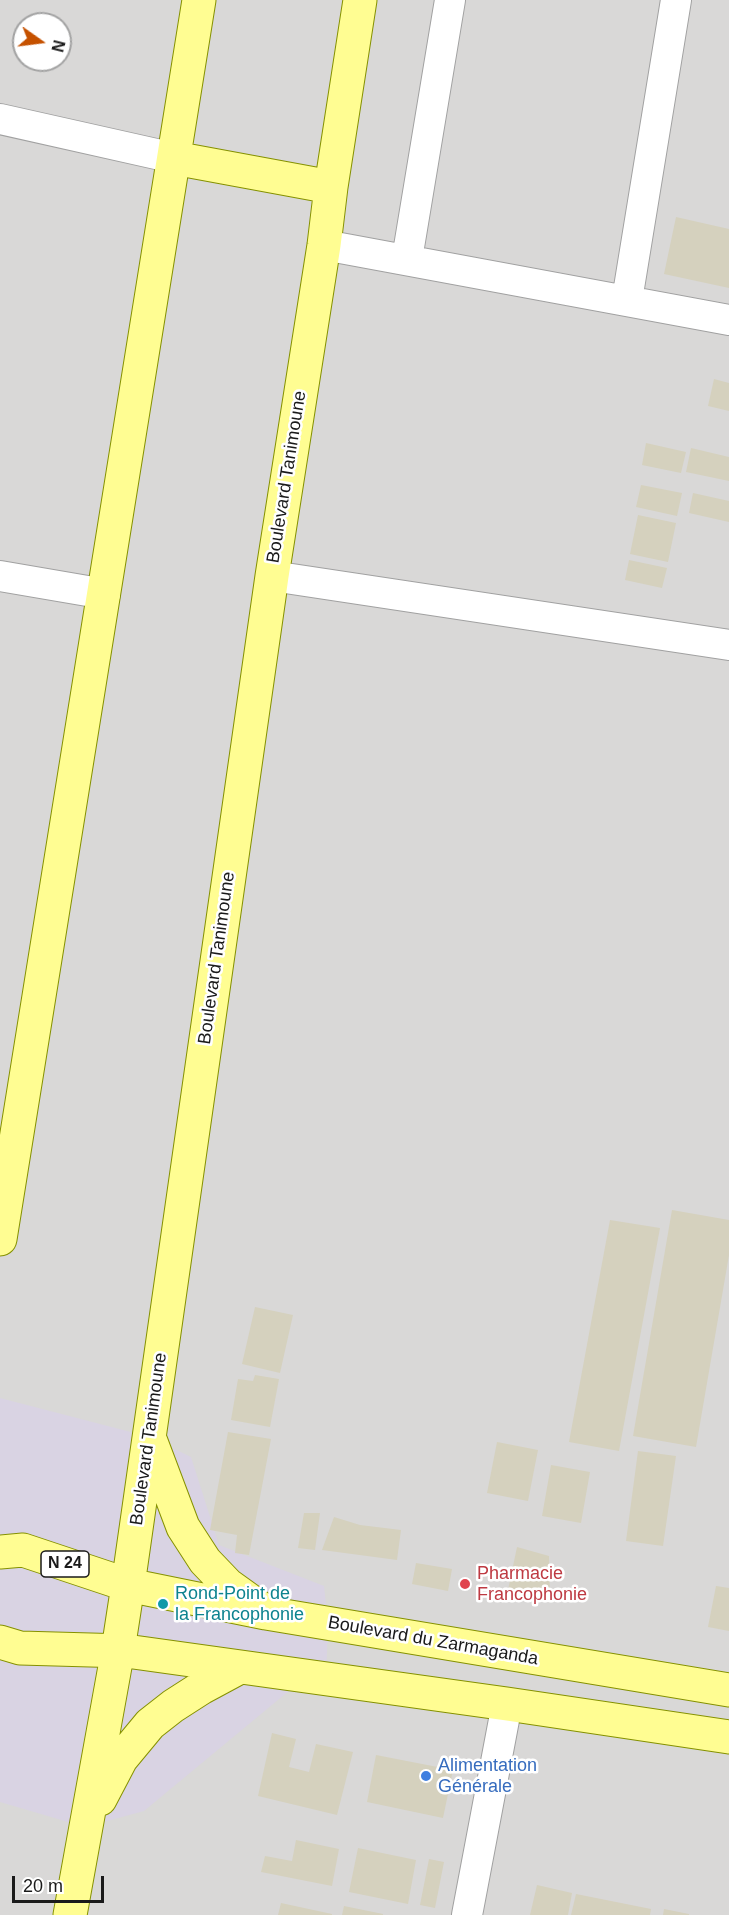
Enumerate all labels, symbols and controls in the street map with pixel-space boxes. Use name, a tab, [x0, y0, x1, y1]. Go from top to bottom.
north arrow	[12, 12, 72, 72]
text: N	[48, 38, 68, 54]
street label: Boulevard Tanimoune	[263, 389, 311, 565]
street label: Boulevard Tanimoune	[194, 870, 240, 1046]
street label: Boulevard Tanimoune	[126, 1351, 172, 1527]
road number: N 24	[41, 1551, 89, 1577]
place label: Pharmacie Francophonie	[477, 1563, 587, 1606]
marker: Pharmacie Francophonie	[458, 1577, 472, 1591]
place label: Rond-Point de la Francophonie	[175, 1583, 304, 1626]
marker: Rond-Point de la Francophonie	[156, 1597, 170, 1611]
street label: Boulevard du Zarmaganda	[326, 1612, 540, 1670]
place label: Alimentation Générale	[438, 1755, 537, 1798]
marker: Alimentation Générale	[419, 1769, 433, 1783]
scale bar	[15, 1864, 106, 1902]
text: 20 m	[23, 1876, 63, 1896]

